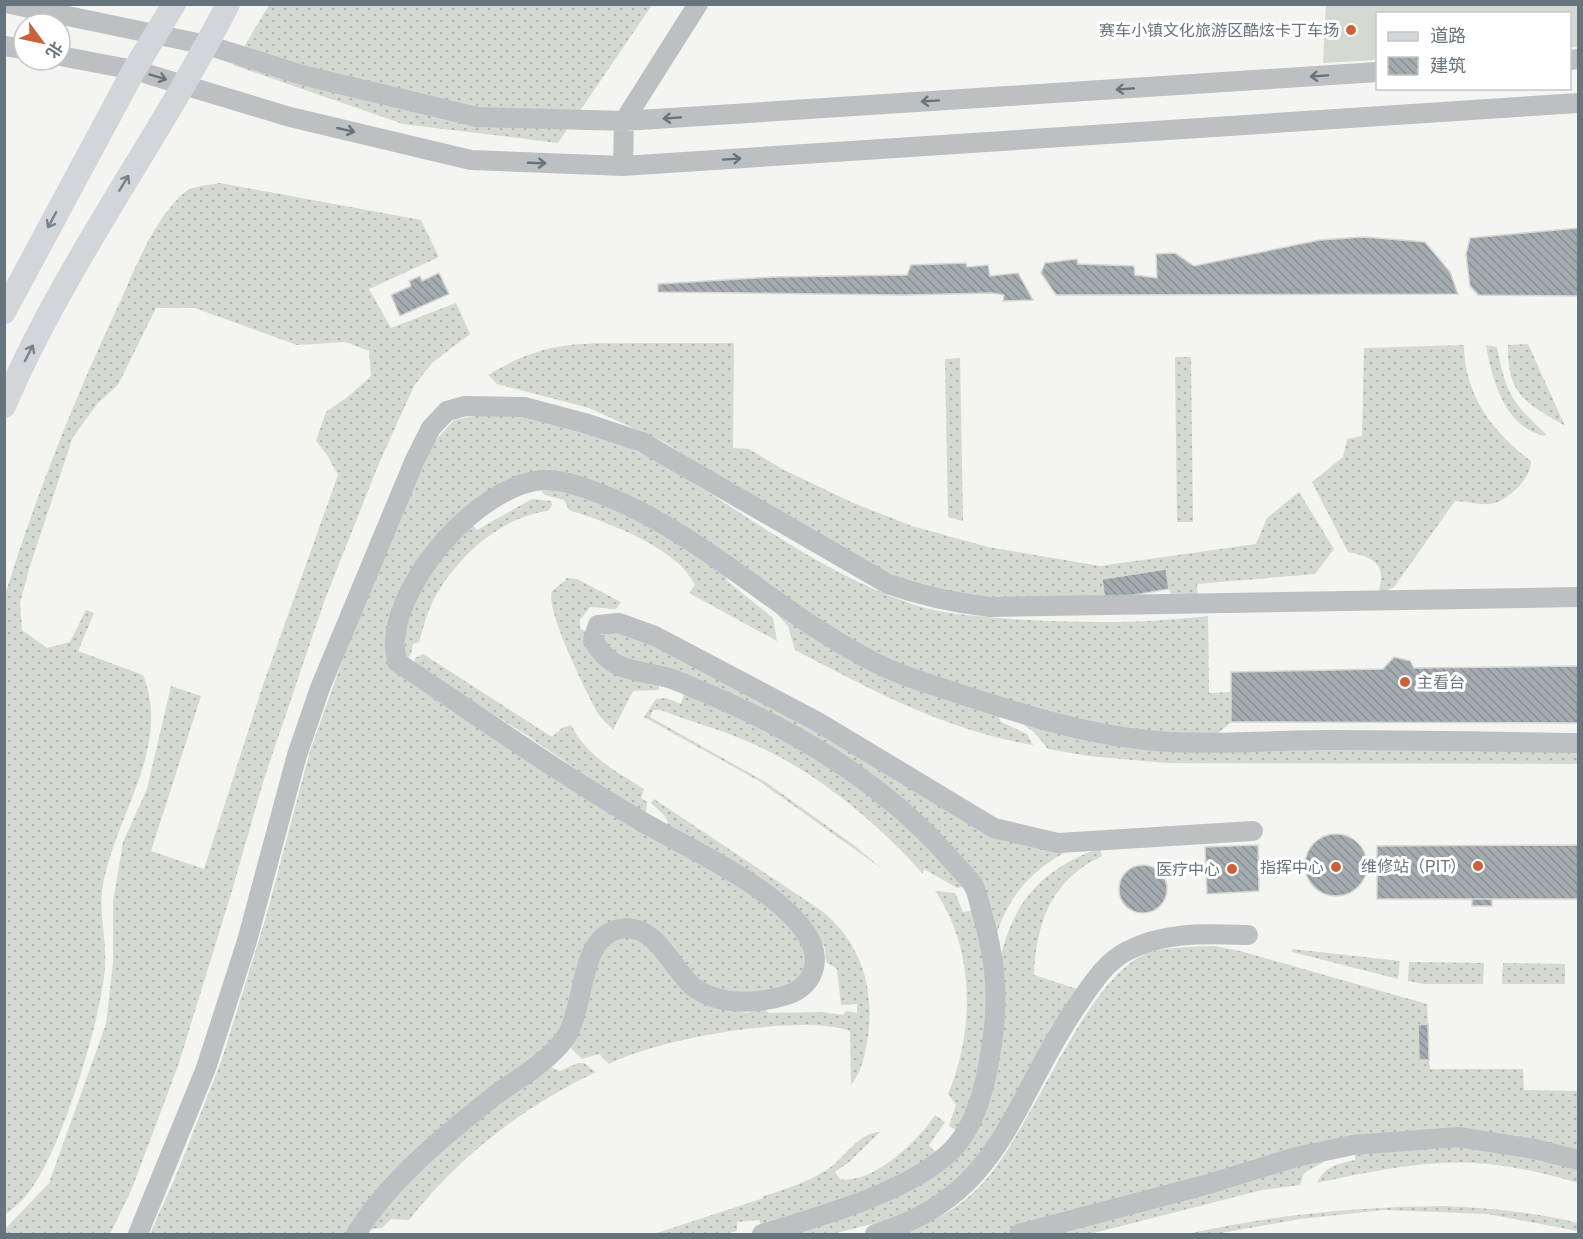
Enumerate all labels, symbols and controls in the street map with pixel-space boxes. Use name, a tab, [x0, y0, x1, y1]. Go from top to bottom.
north arrow	[12, 12, 72, 72]
legend	[1376, 12, 1571, 90]
place label: 赛车小镇文化旅游区酷炫卡丁车场	[1099, 22, 1339, 39]
marker: 赛车小镇文化旅游区酷炫卡丁车场	[1344, 23, 1358, 37]
text: 道路	[1430, 26, 1466, 46]
text: 北	[43, 39, 66, 61]
text: 建筑	[1430, 56, 1466, 76]
one-way arrow	[1310, 71, 1330, 82]
one-way arrow	[148, 72, 167, 83]
one-way arrow	[1115, 83, 1135, 94]
one-way arrow	[920, 96, 940, 107]
one-way arrow	[663, 112, 683, 123]
one-way arrow	[336, 125, 355, 137]
one-way arrow	[721, 153, 741, 164]
one-way arrow	[527, 157, 547, 169]
one-way arrow	[119, 175, 131, 192]
one-way arrow	[46, 211, 58, 228]
one-way arrow	[23, 345, 35, 362]
place label: 主看台	[1417, 674, 1465, 691]
marker: 主看台	[1398, 675, 1412, 689]
place label: 维修站（PIT）	[1361, 858, 1466, 875]
place label: 指挥中心	[1260, 859, 1324, 876]
marker: 维修站（PIT）	[1471, 859, 1485, 873]
marker: 指挥中心	[1329, 860, 1343, 874]
place label: 医疗中心	[1156, 861, 1220, 878]
marker: 医疗中心	[1225, 862, 1239, 876]

